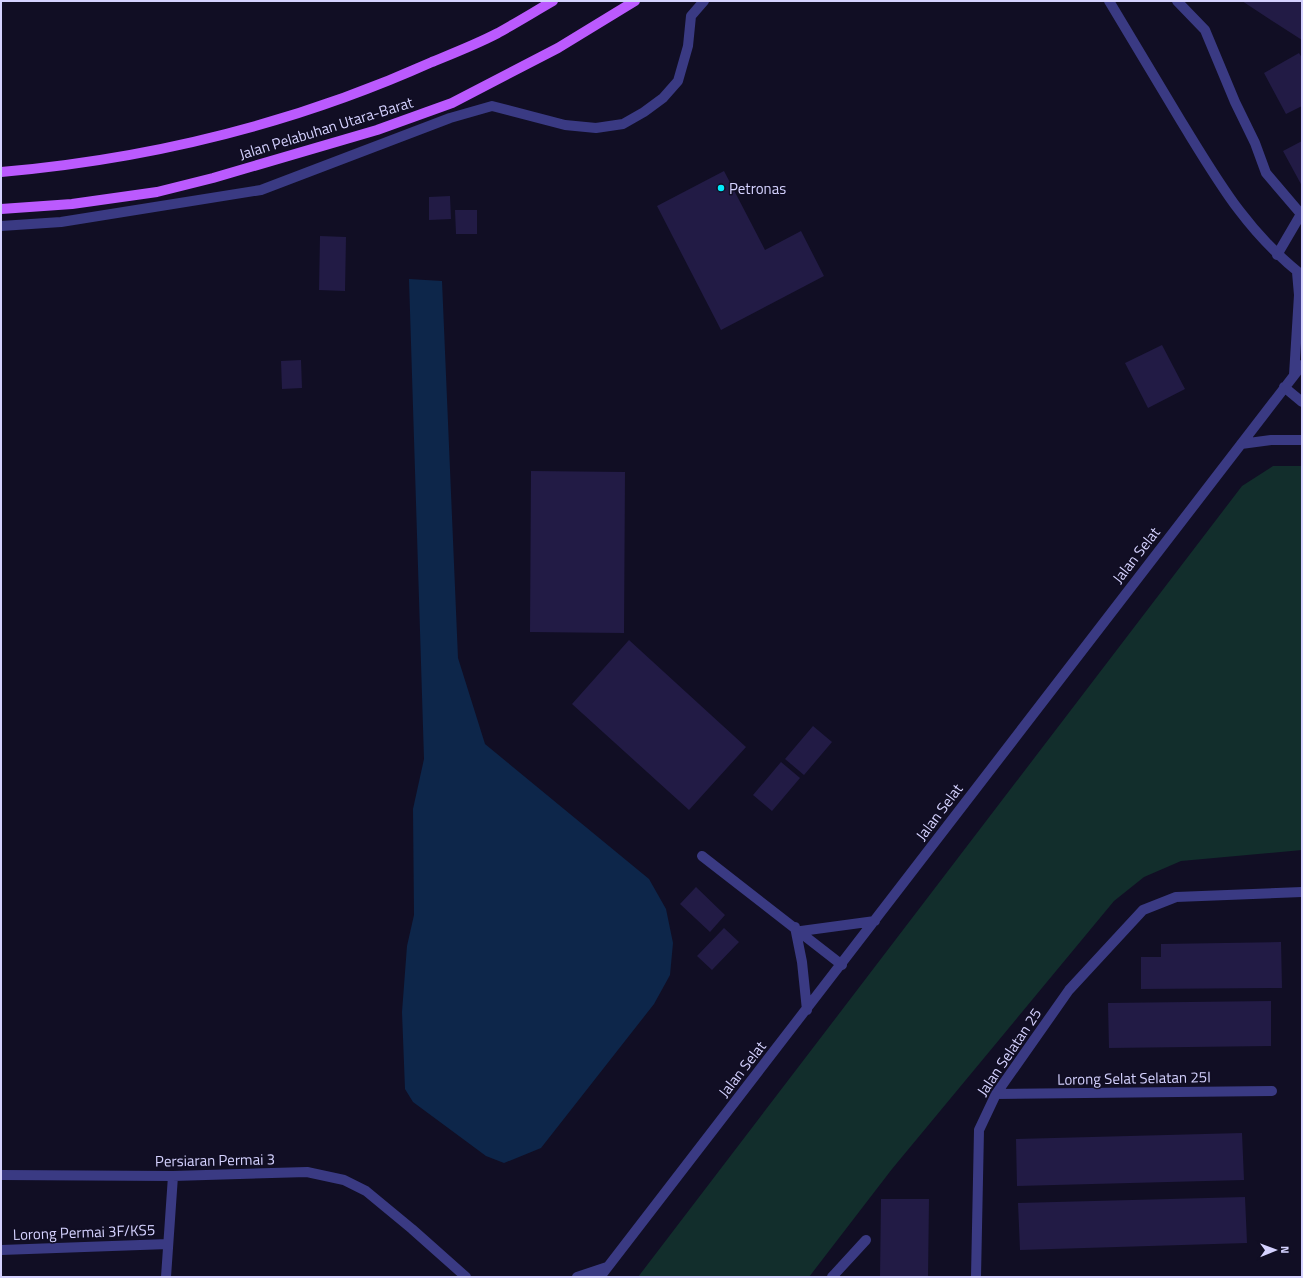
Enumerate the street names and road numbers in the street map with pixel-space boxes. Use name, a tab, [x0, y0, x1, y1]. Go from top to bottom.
street label: Jalan Pelabuhan Utara-Barat	[236, 90, 417, 165]
street label: Jalan Selat	[1107, 521, 1166, 588]
street label: Jalan Selat	[910, 778, 969, 845]
street label: Jalan Selatan 25	[971, 1003, 1047, 1101]
street label: Jalan Selat	[713, 1035, 772, 1102]
street label: Lorong Selat Selatan 25I	[1057, 1065, 1211, 1091]
street label: Persiaran Permai 3	[155, 1147, 275, 1173]
street label: Lorong Permai 3F/KS5	[12, 1218, 156, 1246]

